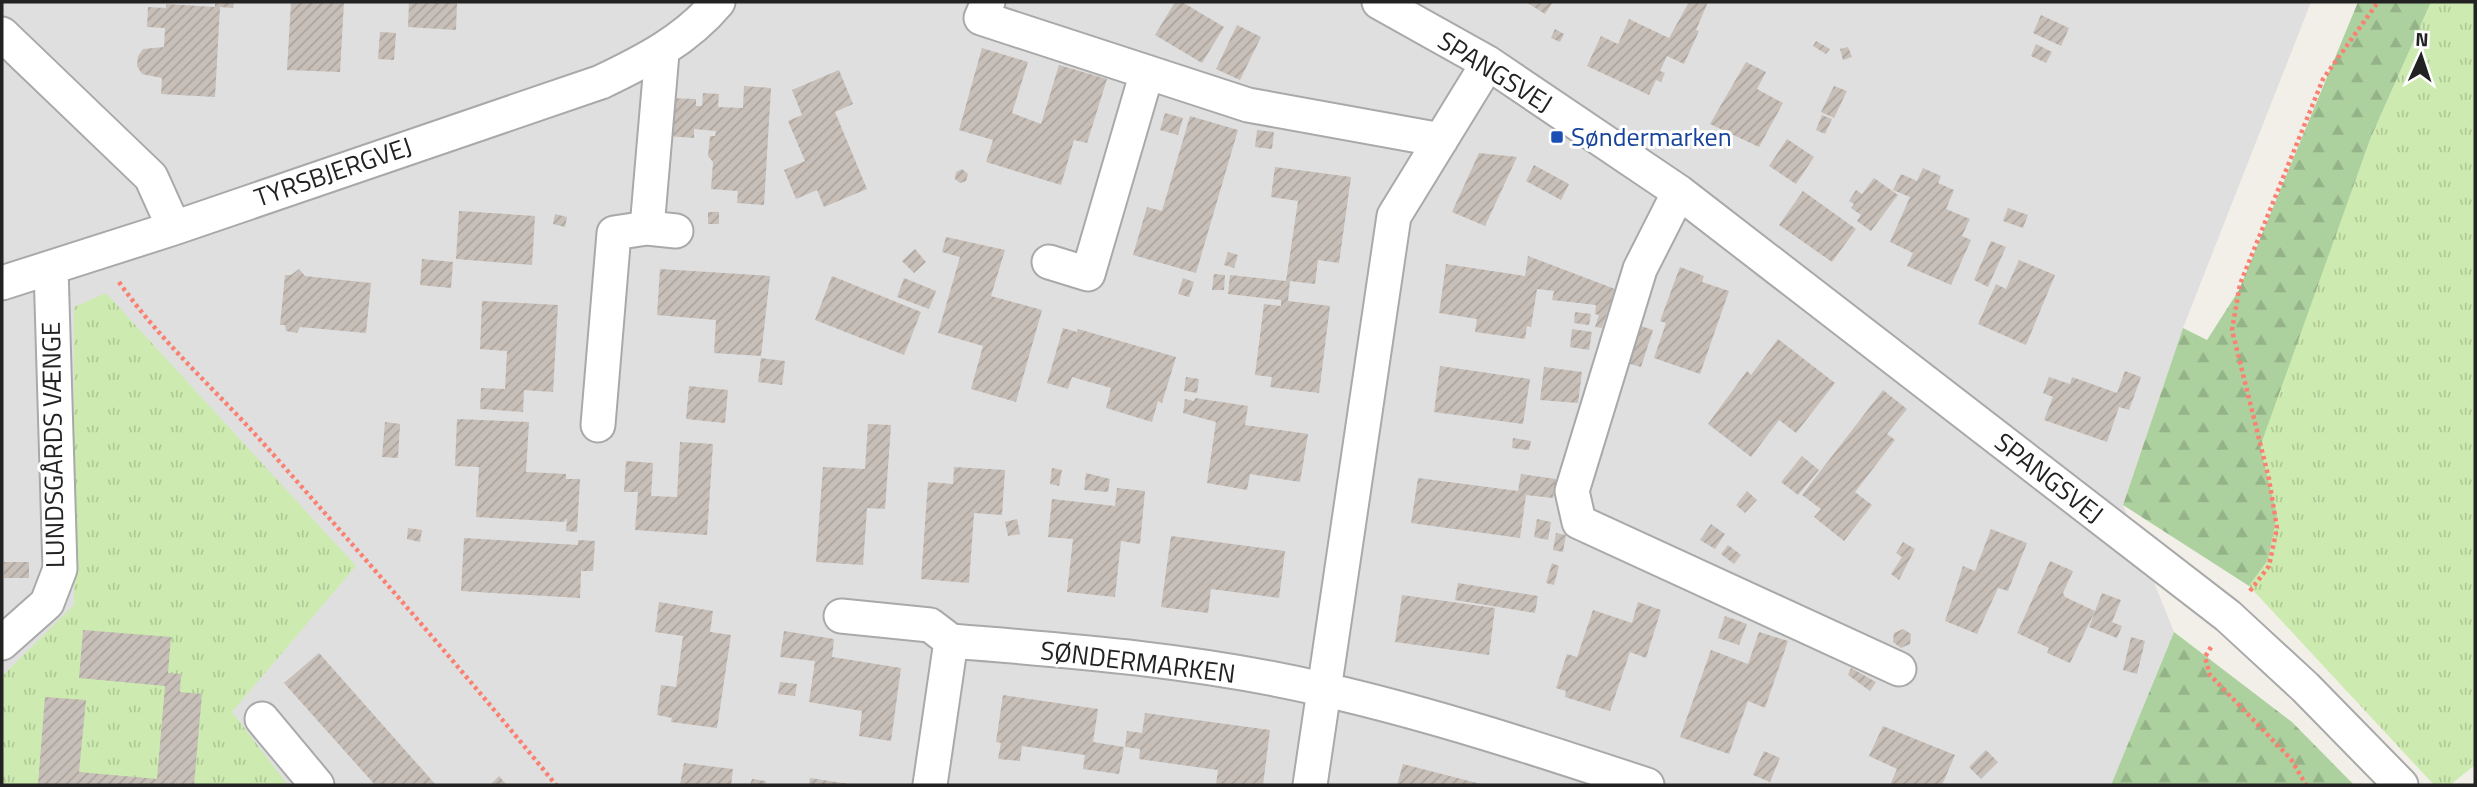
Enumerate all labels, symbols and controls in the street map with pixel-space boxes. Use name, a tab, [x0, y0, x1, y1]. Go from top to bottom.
street label: SPANGSVEJ	[1430, 21, 1560, 122]
north arrow	[2386, 21, 2456, 91]
text: N	[2415, 24, 2429, 53]
place label: Søndermarken	[1571, 117, 1732, 156]
street label: TYRSBJERGVEJ	[249, 126, 417, 217]
marker: Søndermarken	[1549, 129, 1565, 145]
street label: LUNDSGÅRDS VÆNGE	[31, 321, 74, 569]
street label: SPANGSVEJ	[1987, 423, 2112, 533]
street label: SØNDERMARKEN	[1038, 630, 1238, 693]

